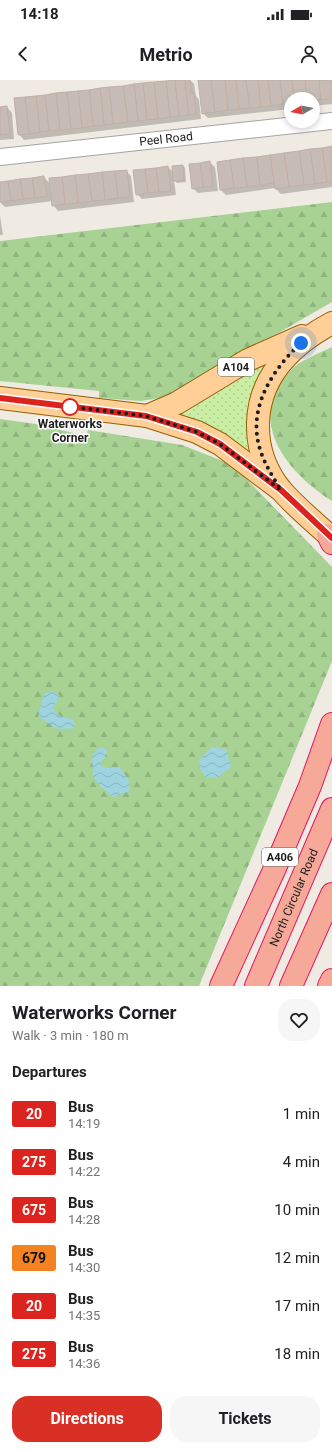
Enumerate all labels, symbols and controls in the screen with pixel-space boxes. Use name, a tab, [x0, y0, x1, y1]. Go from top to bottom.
text: 14:18	[20, 5, 59, 23]
icon: back	[12, 43, 34, 65]
icon: person	[298, 43, 320, 65]
text: Metrio	[139, 44, 193, 65]
north arrow	[284, 92, 320, 128]
map controls	[284, 92, 320, 128]
street label: Peel Road	[139, 129, 193, 149]
your location	[291, 333, 311, 353]
road number: A104	[218, 358, 254, 376]
marker: Waterworks Corner	[61, 398, 79, 416]
place label: Waterworks Corner	[38, 417, 102, 445]
street label: North Circular Road	[267, 847, 321, 949]
road number: A406	[262, 848, 298, 866]
button: heart	[278, 999, 320, 1041]
text: Waterworks Corner	[12, 1001, 177, 1024]
text: Walk · 3 min · 180 m	[12, 1028, 129, 1043]
text: Departures	[12, 1063, 87, 1081]
text: Bus	[68, 1098, 94, 1116]
text: 1 min	[283, 1105, 320, 1123]
text: 20	[26, 1106, 42, 1122]
text: 14:19	[68, 1116, 100, 1131]
text: Bus	[68, 1146, 94, 1164]
text: 4 min	[283, 1153, 320, 1171]
text: 275	[22, 1154, 46, 1170]
text: 14:22	[68, 1164, 100, 1179]
text: Bus	[68, 1194, 94, 1212]
text: 10 min	[274, 1201, 320, 1219]
text: 675	[22, 1202, 46, 1218]
text: 14:28	[68, 1212, 100, 1227]
text: Bus	[68, 1242, 94, 1260]
text: 12 min	[274, 1249, 320, 1267]
text: 679	[22, 1250, 46, 1266]
text: 14:30	[68, 1260, 100, 1275]
text: Bus	[68, 1290, 94, 1308]
text: 17 min	[274, 1297, 320, 1315]
text: 20	[26, 1298, 42, 1314]
text: 14:35	[68, 1308, 100, 1323]
text: Bus	[68, 1338, 94, 1356]
text: 18 min	[274, 1345, 320, 1363]
text: 275	[22, 1346, 46, 1362]
text: 14:36	[68, 1356, 100, 1371]
button: Directions	[12, 1396, 162, 1442]
button: Tickets	[170, 1396, 320, 1442]

